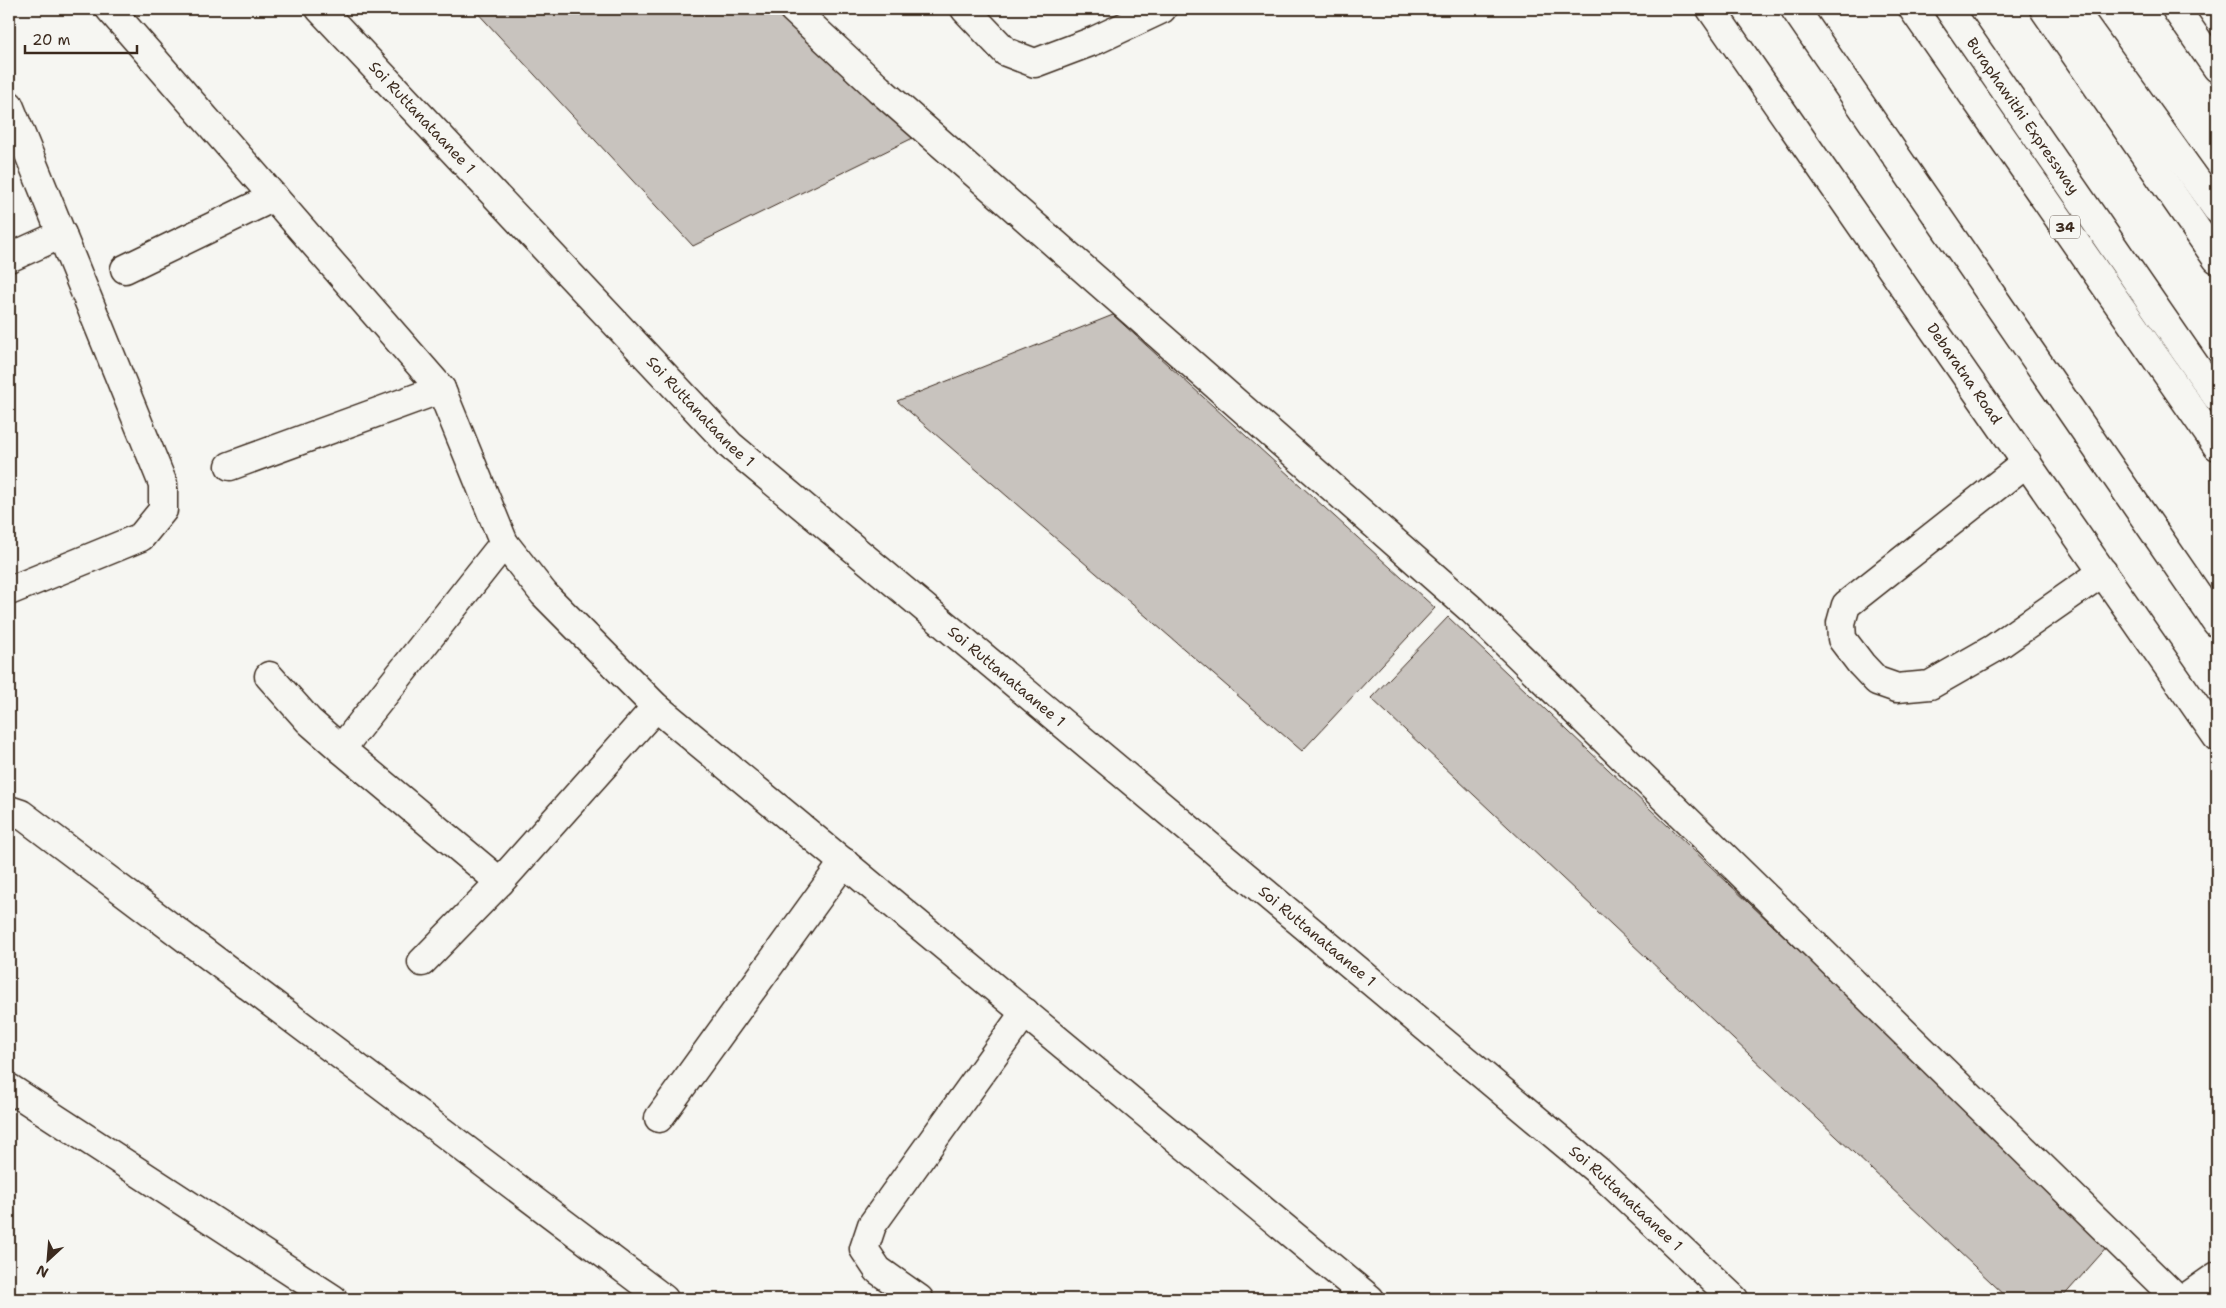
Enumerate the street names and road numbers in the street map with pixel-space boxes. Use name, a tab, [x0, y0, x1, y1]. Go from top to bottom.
street label: Buraphawithi Expressway	[1962, 34, 2084, 198]
street label: Soi Ruttanataanee 1	[364, 57, 480, 178]
road number: 34	[2050, 216, 2080, 238]
street label: Debaratna Road	[1922, 319, 2007, 428]
street label: Soi Ruttanataanee 1	[642, 352, 759, 471]
street label: Soi Ruttanataanee 1	[944, 621, 1069, 731]
street label: Soi Ruttanataanee 1	[1254, 881, 1380, 991]
street label: Soi Ruttanataanee 1	[1565, 1141, 1687, 1255]

